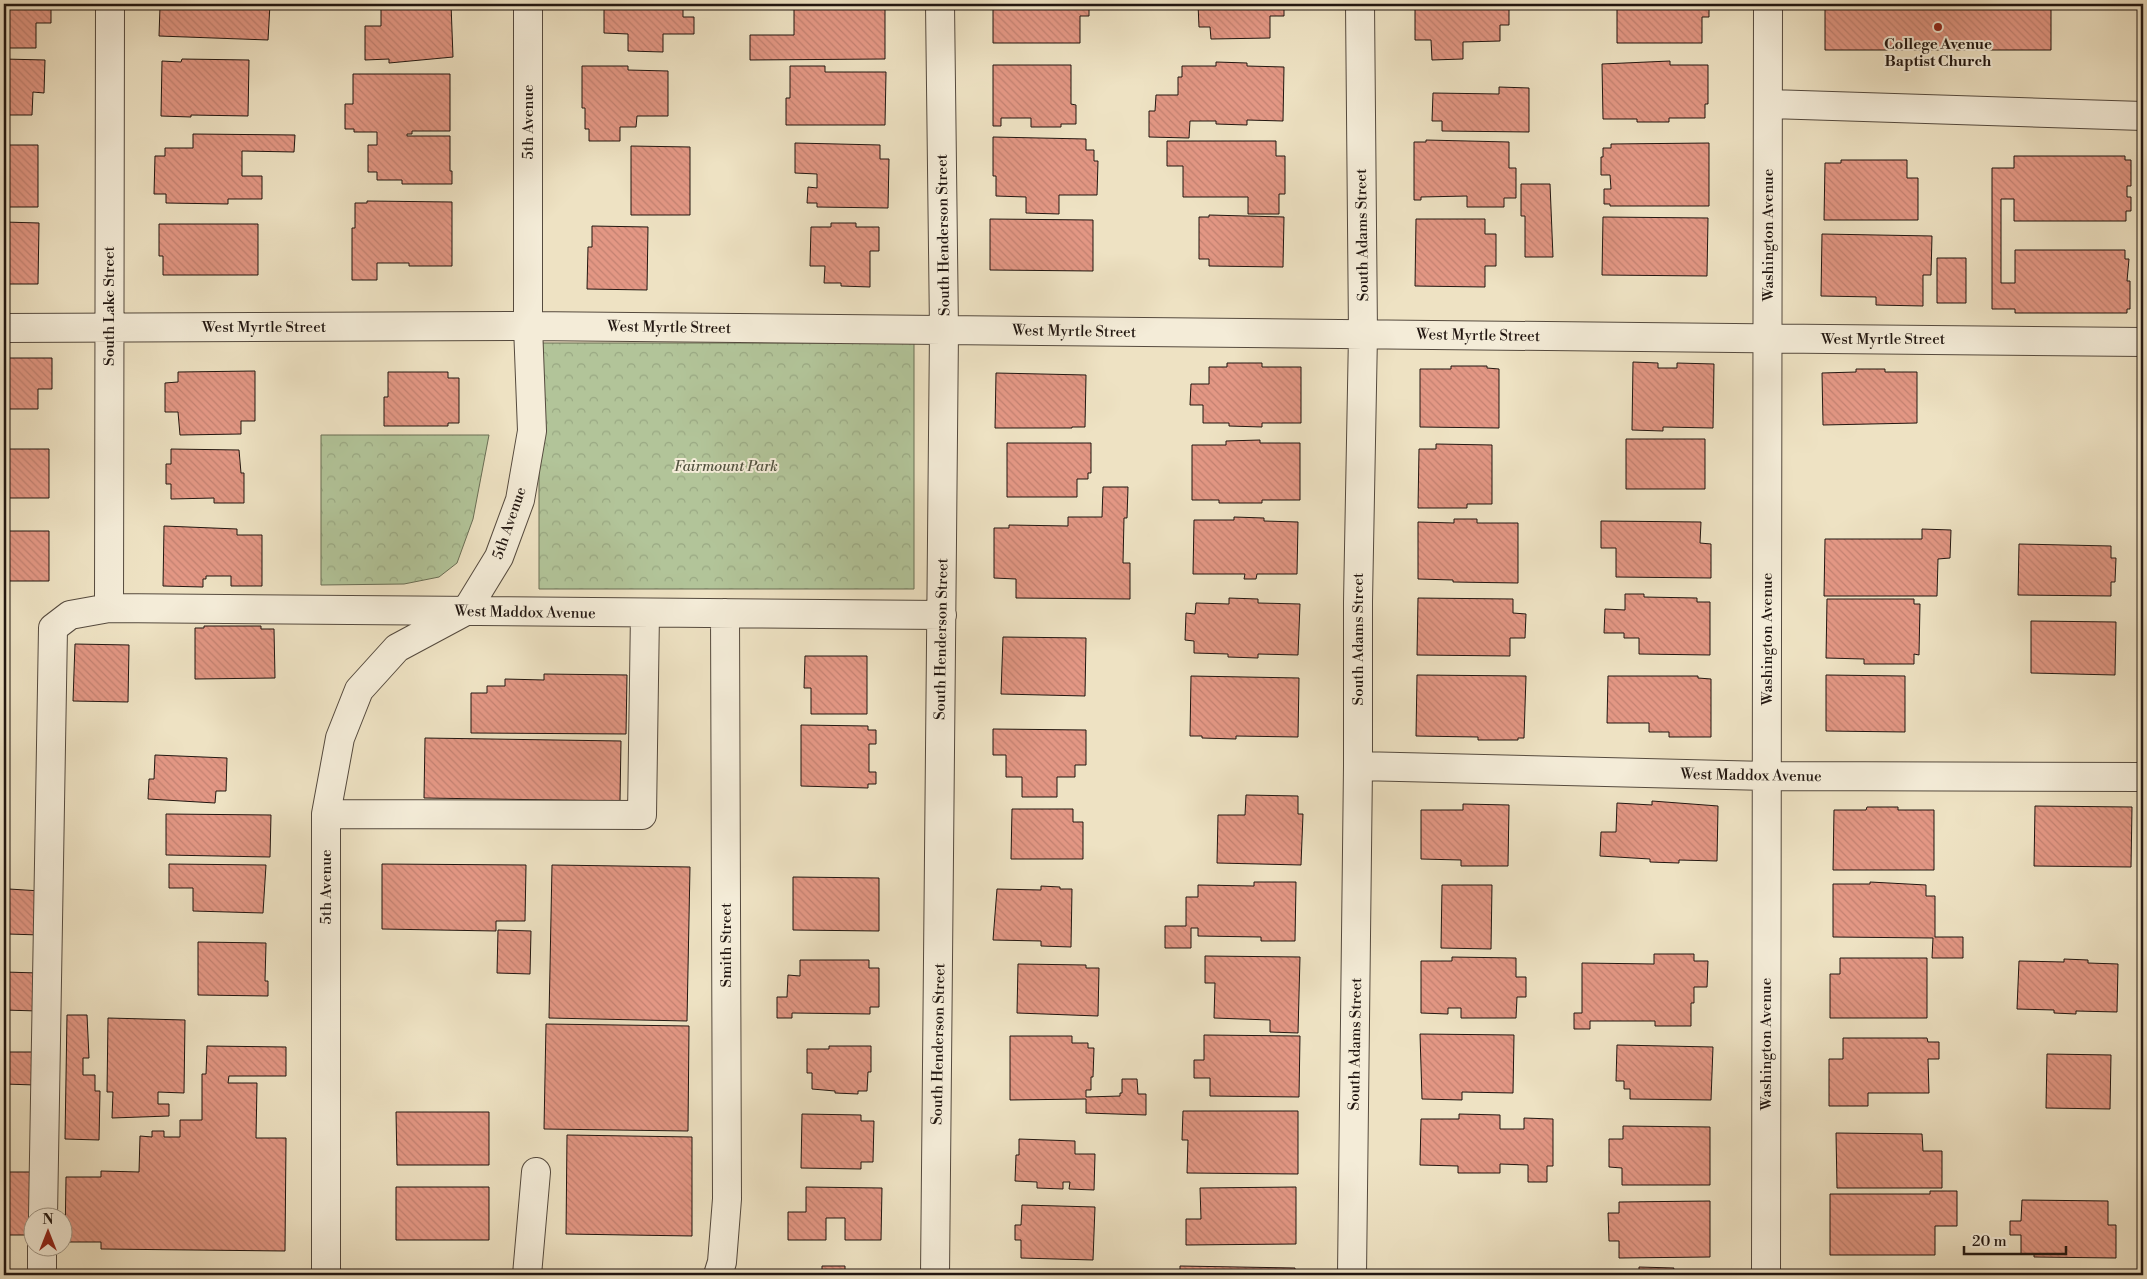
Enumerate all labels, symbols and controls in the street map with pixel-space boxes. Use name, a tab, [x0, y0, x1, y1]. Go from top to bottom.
marker: College Avenue Baptist Church	[1932, 21, 1944, 33]
place label: College Avenue Baptist Church	[1884, 35, 1992, 71]
street label: 5th Avenue	[519, 84, 538, 160]
street label: South Henderson Street	[933, 153, 954, 316]
street label: South Adams Street	[1352, 168, 1373, 302]
street label: Washington Avenue	[1759, 169, 1778, 302]
street label: South Lake Street	[100, 245, 119, 366]
street label: West Myrtle Street	[606, 317, 732, 338]
street label: West Myrtle Street	[201, 318, 327, 337]
street label: West Myrtle Street	[1011, 321, 1137, 342]
street label: West Myrtle Street	[1415, 325, 1541, 346]
street label: West Myrtle Street	[1820, 330, 1946, 349]
park label: Fairmount Park	[674, 457, 778, 476]
street label: 5th Avenue	[488, 485, 531, 562]
street label: South Henderson Street	[931, 557, 952, 720]
street label: South Adams Street	[1349, 572, 1368, 705]
street label: Washington Avenue	[1758, 573, 1777, 706]
street label: West Maddox Avenue	[453, 602, 596, 623]
street label: West Maddox Avenue	[1679, 765, 1822, 786]
street label: 5th Avenue	[317, 849, 336, 925]
street label: Smith Street	[717, 902, 736, 987]
street label: South Henderson Street	[928, 962, 949, 1125]
street label: South Adams Street	[1345, 977, 1366, 1111]
street label: Washington Avenue	[1757, 978, 1776, 1111]
north arrow	[22, 1206, 72, 1256]
text: N	[42, 1211, 54, 1229]
scale bar	[1964, 1224, 2067, 1256]
text: 20 m	[1972, 1232, 2007, 1251]

